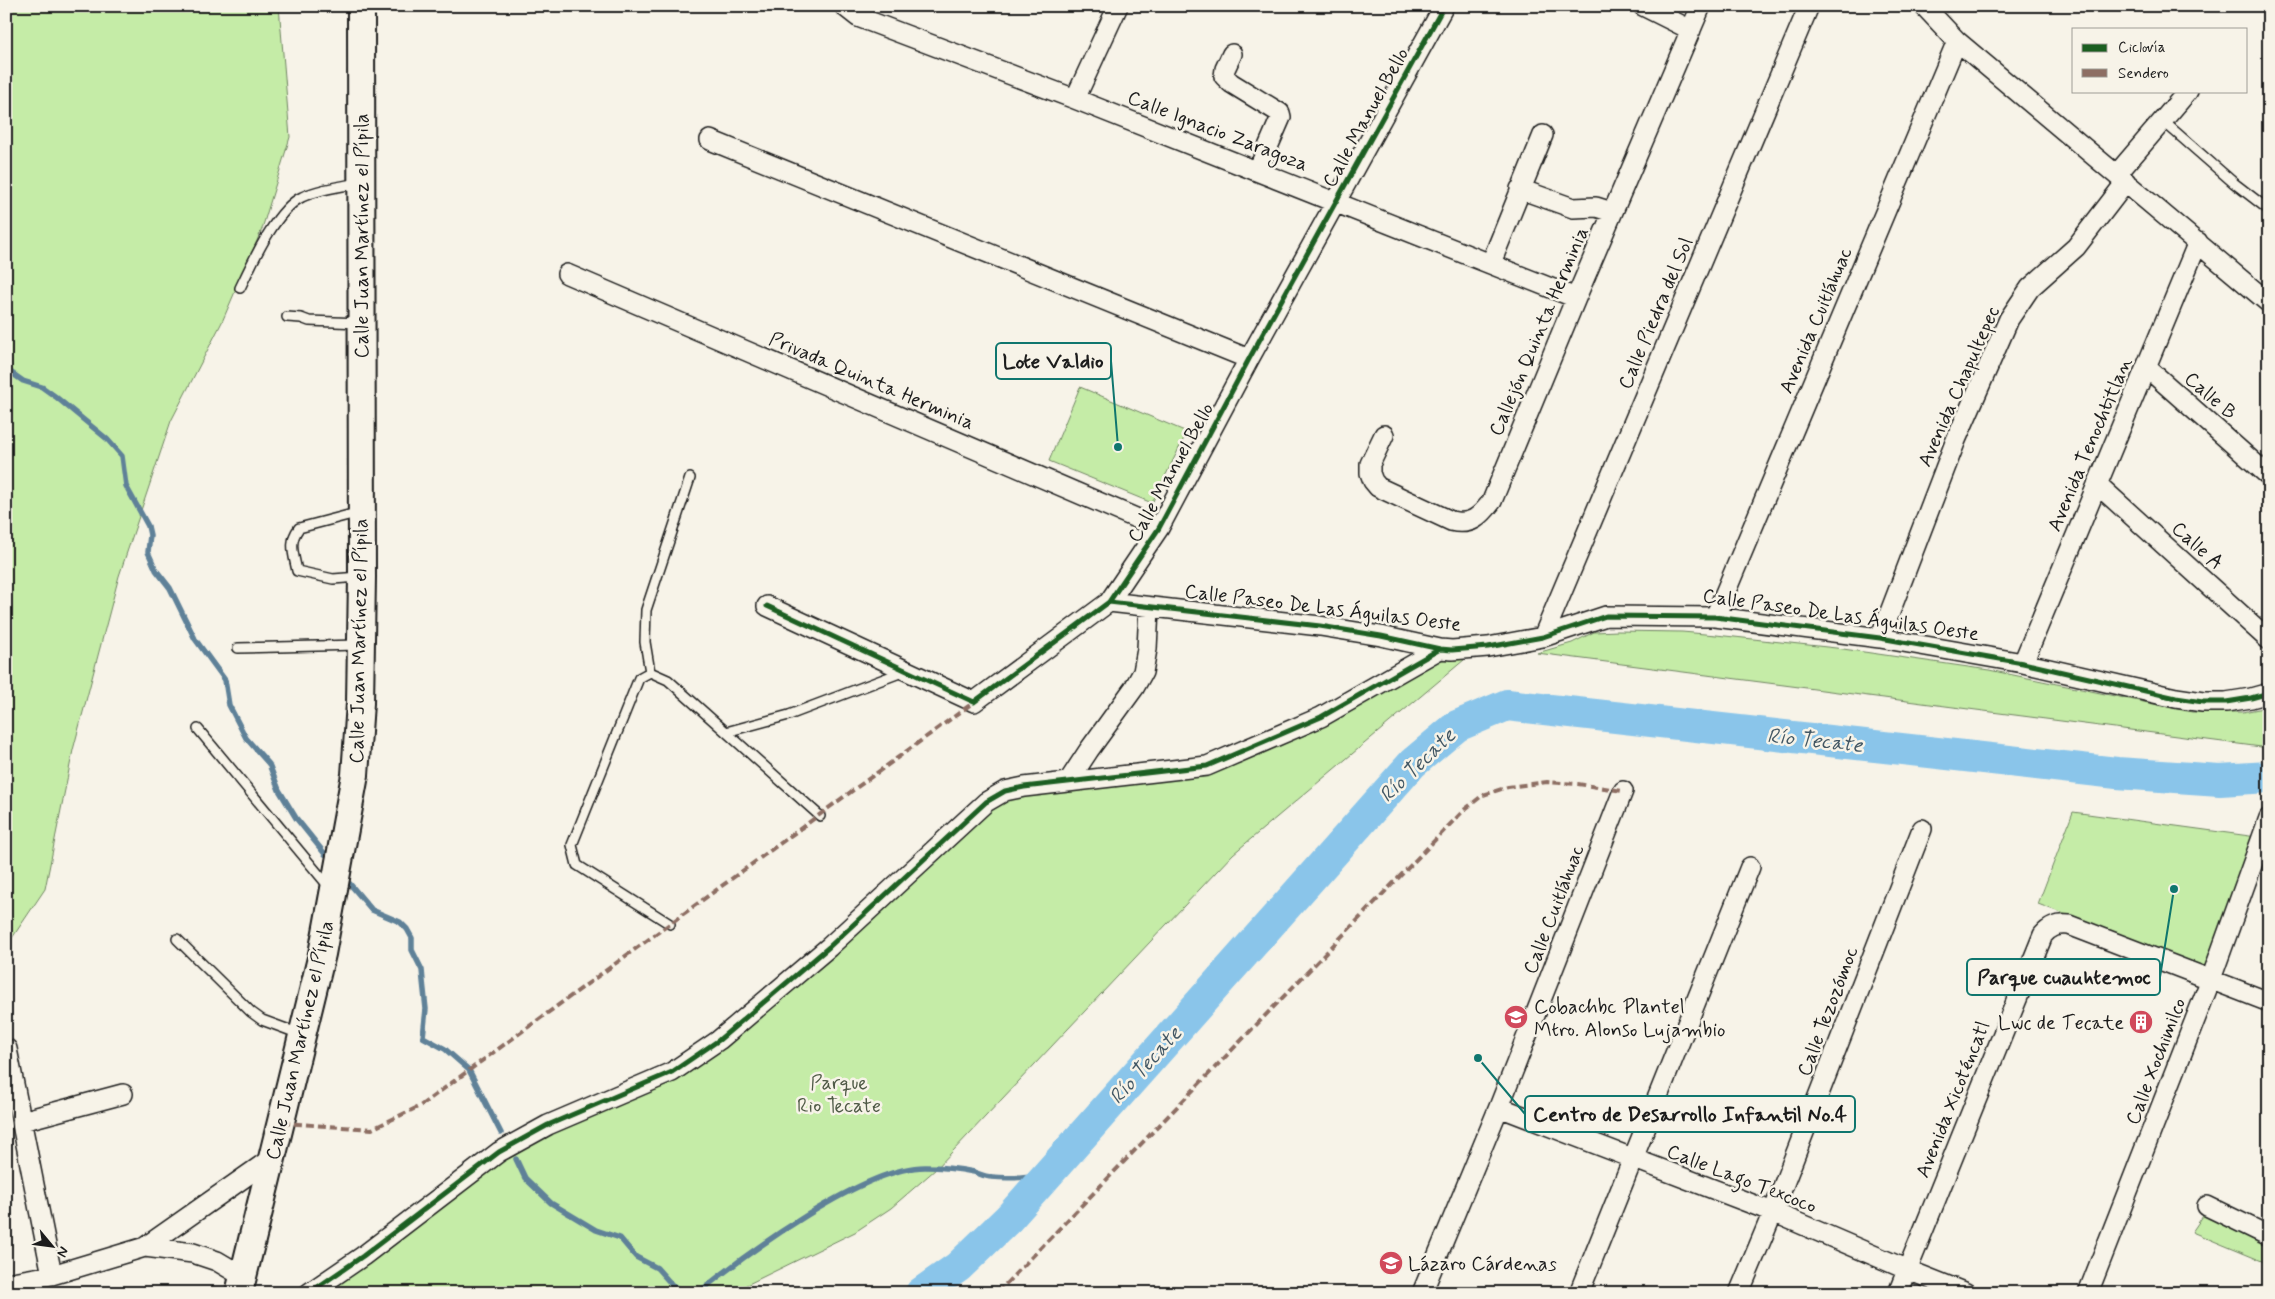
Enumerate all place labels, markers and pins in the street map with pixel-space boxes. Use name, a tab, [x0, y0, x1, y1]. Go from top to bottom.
callout: Lote Valdio	[996, 343, 1111, 379]
callout: Parque cuauhtemoc	[1967, 959, 2160, 995]
place label: Cobachbc Plantel Mtro. Alonso Lujambio	[1534, 994, 1726, 1044]
school or university icon: Cobachbc Plantel Mtro. Alonso Lujambio	[1503, 1004, 1529, 1030]
building icon: Lwc de Tecate	[2128, 1009, 2154, 1035]
place label: Lwc de Tecate	[1998, 1010, 2124, 1037]
callout: Centro de Desarrollo Infantil No.4	[1525, 1096, 1855, 1132]
school or university icon: Lázaro Cárdenas	[1378, 1250, 1404, 1276]
place label: Lázaro Cárdenas	[1408, 1251, 1557, 1278]

